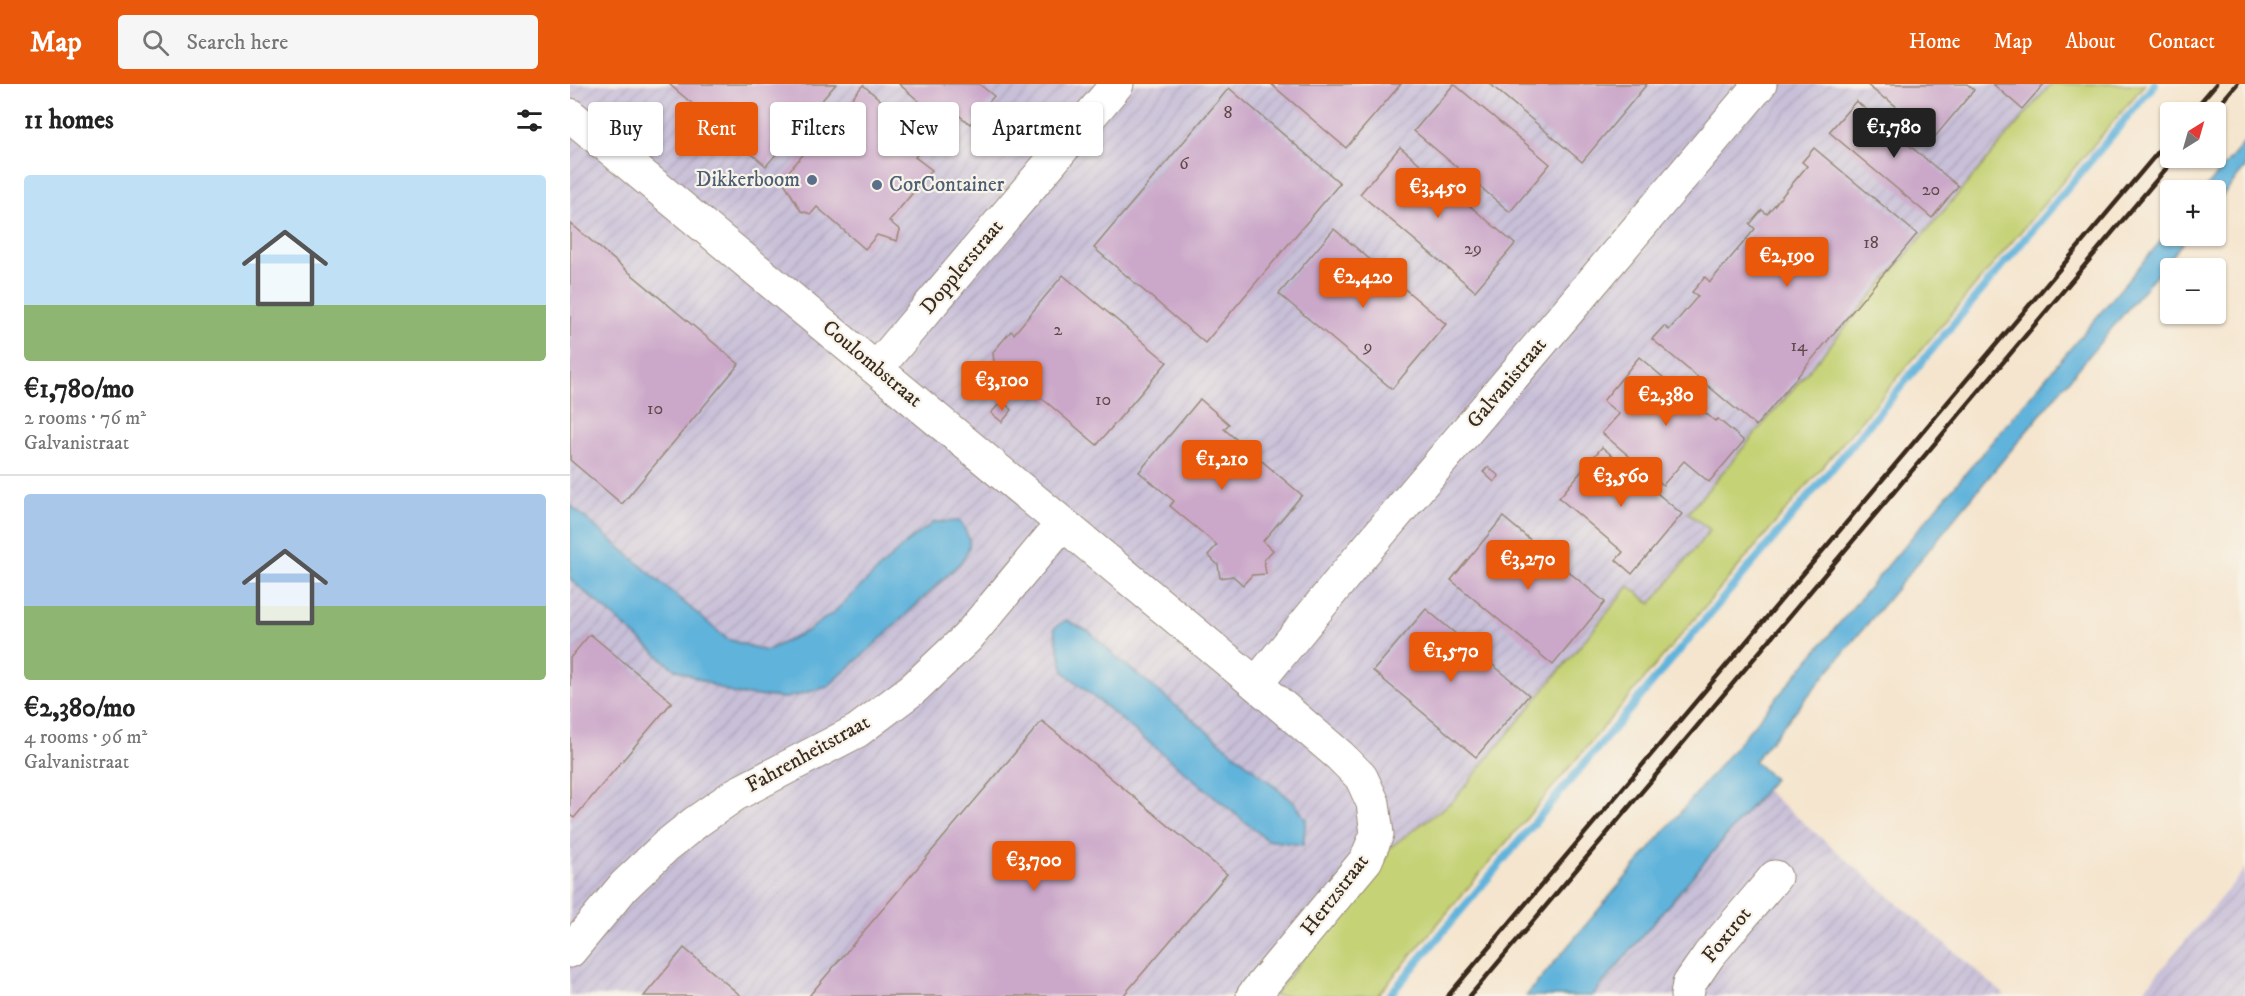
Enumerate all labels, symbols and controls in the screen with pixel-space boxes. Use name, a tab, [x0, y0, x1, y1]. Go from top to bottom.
search box	[118, 15, 538, 69]
text: Map	[30, 25, 82, 60]
icon: search	[139, 26, 172, 59]
text: Search here	[187, 29, 288, 56]
text: Home	[1909, 29, 1961, 55]
text: Map	[1994, 29, 2032, 55]
text: About	[2065, 29, 2116, 55]
text: Contact	[2149, 29, 2215, 55]
chip: Buy	[588, 102, 663, 156]
chip: Rent	[675, 102, 758, 156]
chip: Filters	[770, 102, 866, 156]
chip: New	[878, 102, 959, 156]
chip: Apartment	[971, 102, 1103, 156]
house number: 8	[1223, 102, 1233, 124]
north arrow	[2160, 102, 2226, 168]
map controls	[2160, 102, 2226, 324]
text: 11 homes	[24, 104, 114, 137]
icon: filters	[513, 104, 546, 137]
pin: €1,780	[1845, 108, 1943, 159]
text: €1,780	[1867, 115, 1921, 140]
house number: 6	[1179, 153, 1189, 175]
place label: Dikkerboom	[696, 167, 800, 193]
pin: €3,450	[1389, 168, 1487, 219]
place label: CorContainer	[889, 172, 1005, 198]
marker: Dikkerboom	[805, 173, 819, 187]
text: €3,450	[1409, 175, 1467, 200]
marker: CorContainer	[870, 178, 884, 192]
house number: 20	[1922, 179, 1940, 201]
button: +	[2160, 180, 2226, 246]
icon: home	[231, 214, 339, 322]
street label: Dopplerstraat	[915, 214, 1009, 320]
house number: 18	[1863, 232, 1879, 254]
pin: €2,190	[1738, 237, 1836, 288]
house number: 29	[1464, 238, 1482, 260]
text: €2,190	[1759, 244, 1815, 269]
pin: €2,420	[1314, 258, 1412, 309]
button: −	[2160, 258, 2226, 324]
text: €2,420	[1333, 265, 1393, 290]
street label: Coulombstraat	[817, 315, 927, 413]
house number: 2	[1054, 319, 1063, 341]
street label: Galvanistraat	[1462, 332, 1553, 434]
house number: 14	[1791, 335, 1808, 357]
house number: 9	[1363, 336, 1372, 358]
pin: €3,100	[953, 361, 1051, 412]
text: €3,100	[975, 368, 1029, 393]
text: €1,780/mo	[24, 373, 134, 406]
pin: €2,380	[1617, 376, 1715, 427]
text: €2,380	[1638, 383, 1694, 408]
house number: 10	[1095, 389, 1111, 411]
house number: 10	[647, 398, 663, 420]
text: 2 rooms · 76 m²	[24, 406, 146, 431]
text: Galvanistraat	[24, 431, 129, 456]
pin: €1,210	[1173, 440, 1271, 491]
text: €1,210	[1196, 447, 1248, 472]
pin: €3,560	[1572, 457, 1670, 508]
text: €3,560	[1593, 464, 1649, 489]
icon: home	[231, 533, 339, 641]
pin: €3,270	[1479, 540, 1577, 591]
text: €3,270	[1500, 547, 1556, 572]
pin: €1,570	[1402, 632, 1500, 683]
text: €1,570	[1423, 639, 1479, 664]
text: €2,380/mo	[24, 692, 135, 725]
street label: Fahrenheitstraat	[742, 709, 875, 799]
text: 4 rooms · 96 m²	[24, 725, 147, 750]
text: Galvanistraat	[24, 750, 129, 775]
pin: €3,700	[985, 841, 1083, 892]
text: €3,700	[1006, 848, 1062, 873]
street label: Hertzstraat	[1295, 849, 1375, 941]
street label: Foxtrot	[1697, 902, 1757, 968]

